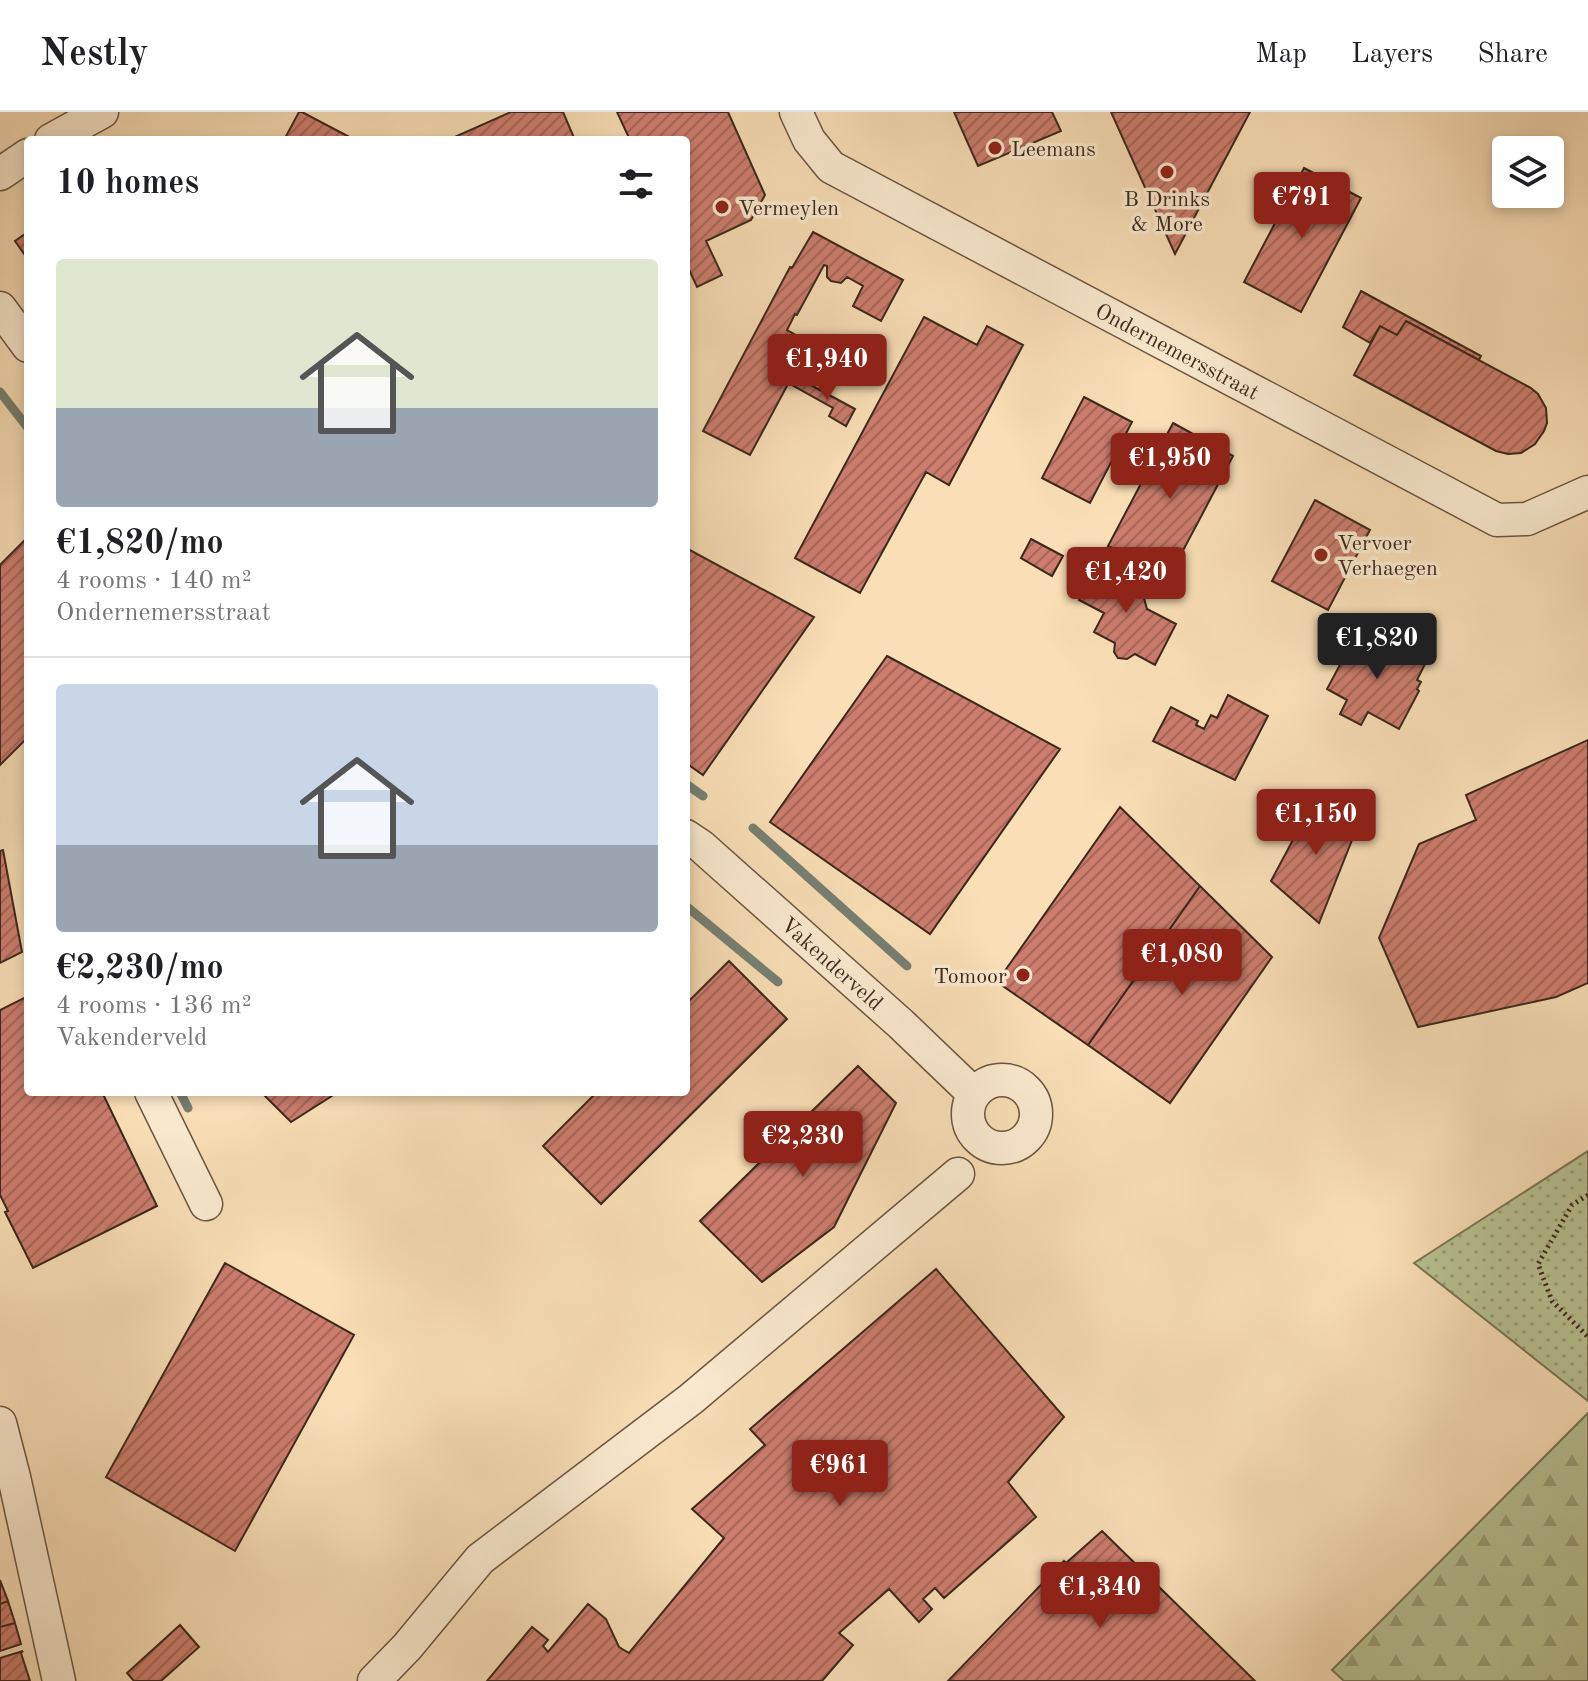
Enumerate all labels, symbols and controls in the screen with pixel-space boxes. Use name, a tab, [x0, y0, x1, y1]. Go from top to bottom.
text: Nestly	[40, 36, 149, 74]
text: Map	[1255, 41, 1307, 69]
text: Layers	[1351, 41, 1433, 69]
text: Share	[1477, 41, 1548, 69]
map controls	[1492, 136, 1564, 208]
button: layers	[1492, 136, 1564, 208]
marker: Leemans	[986, 139, 1004, 157]
place label: Leemans	[1011, 139, 1096, 161]
icon: filters	[614, 162, 658, 206]
marker: B Drinks & More	[1158, 163, 1176, 181]
text: 10 homes	[56, 167, 199, 201]
pin: €791	[1255, 172, 1349, 240]
text: €791	[1272, 185, 1332, 211]
place label: B Drinks & More	[1124, 189, 1210, 236]
marker: Vermeylen	[713, 198, 731, 216]
place label: Vermeylen	[738, 198, 839, 220]
street label: Ondernemersstraat	[1091, 300, 1262, 405]
icon: home	[285, 311, 429, 455]
pin: €1,940	[762, 334, 892, 402]
text: €1,940	[786, 347, 868, 373]
pin: €1,950	[1105, 433, 1235, 501]
text: €1,950	[1129, 446, 1211, 472]
text: €1,820/mo	[56, 527, 224, 561]
place label: Vervoer Verhaegen	[1337, 533, 1438, 580]
marker: Vervoer Verhaegen	[1312, 546, 1330, 564]
pin: €1,420	[1061, 547, 1191, 615]
text: €1,420	[1085, 560, 1167, 586]
text: 4 rooms · 140 m²	[56, 568, 252, 594]
text: Ondernemersstraat	[56, 600, 271, 626]
pin: €1,820	[1312, 613, 1442, 681]
text: €1,820	[1336, 626, 1418, 652]
icon: home	[285, 736, 429, 880]
pin: €1,150	[1251, 789, 1381, 857]
text: €1,150	[1275, 802, 1357, 828]
street label: Vakenderveld	[776, 914, 886, 1015]
pin: €1,080	[1117, 929, 1247, 997]
text: €1,080	[1141, 942, 1223, 968]
text: €2,230/mo	[56, 952, 224, 986]
place label: Tomoor	[934, 966, 1007, 988]
marker: Tomoor	[1014, 966, 1032, 984]
text: 4 rooms · 136 m²	[56, 993, 252, 1019]
text: Vakenderveld	[56, 1025, 208, 1051]
pin: €2,230	[738, 1111, 868, 1179]
text: €2,230	[762, 1124, 844, 1150]
pin: €961	[793, 1440, 887, 1508]
text: €961	[810, 1453, 870, 1479]
pin: €1,340	[1035, 1562, 1165, 1630]
text: €1,340	[1059, 1575, 1141, 1601]

